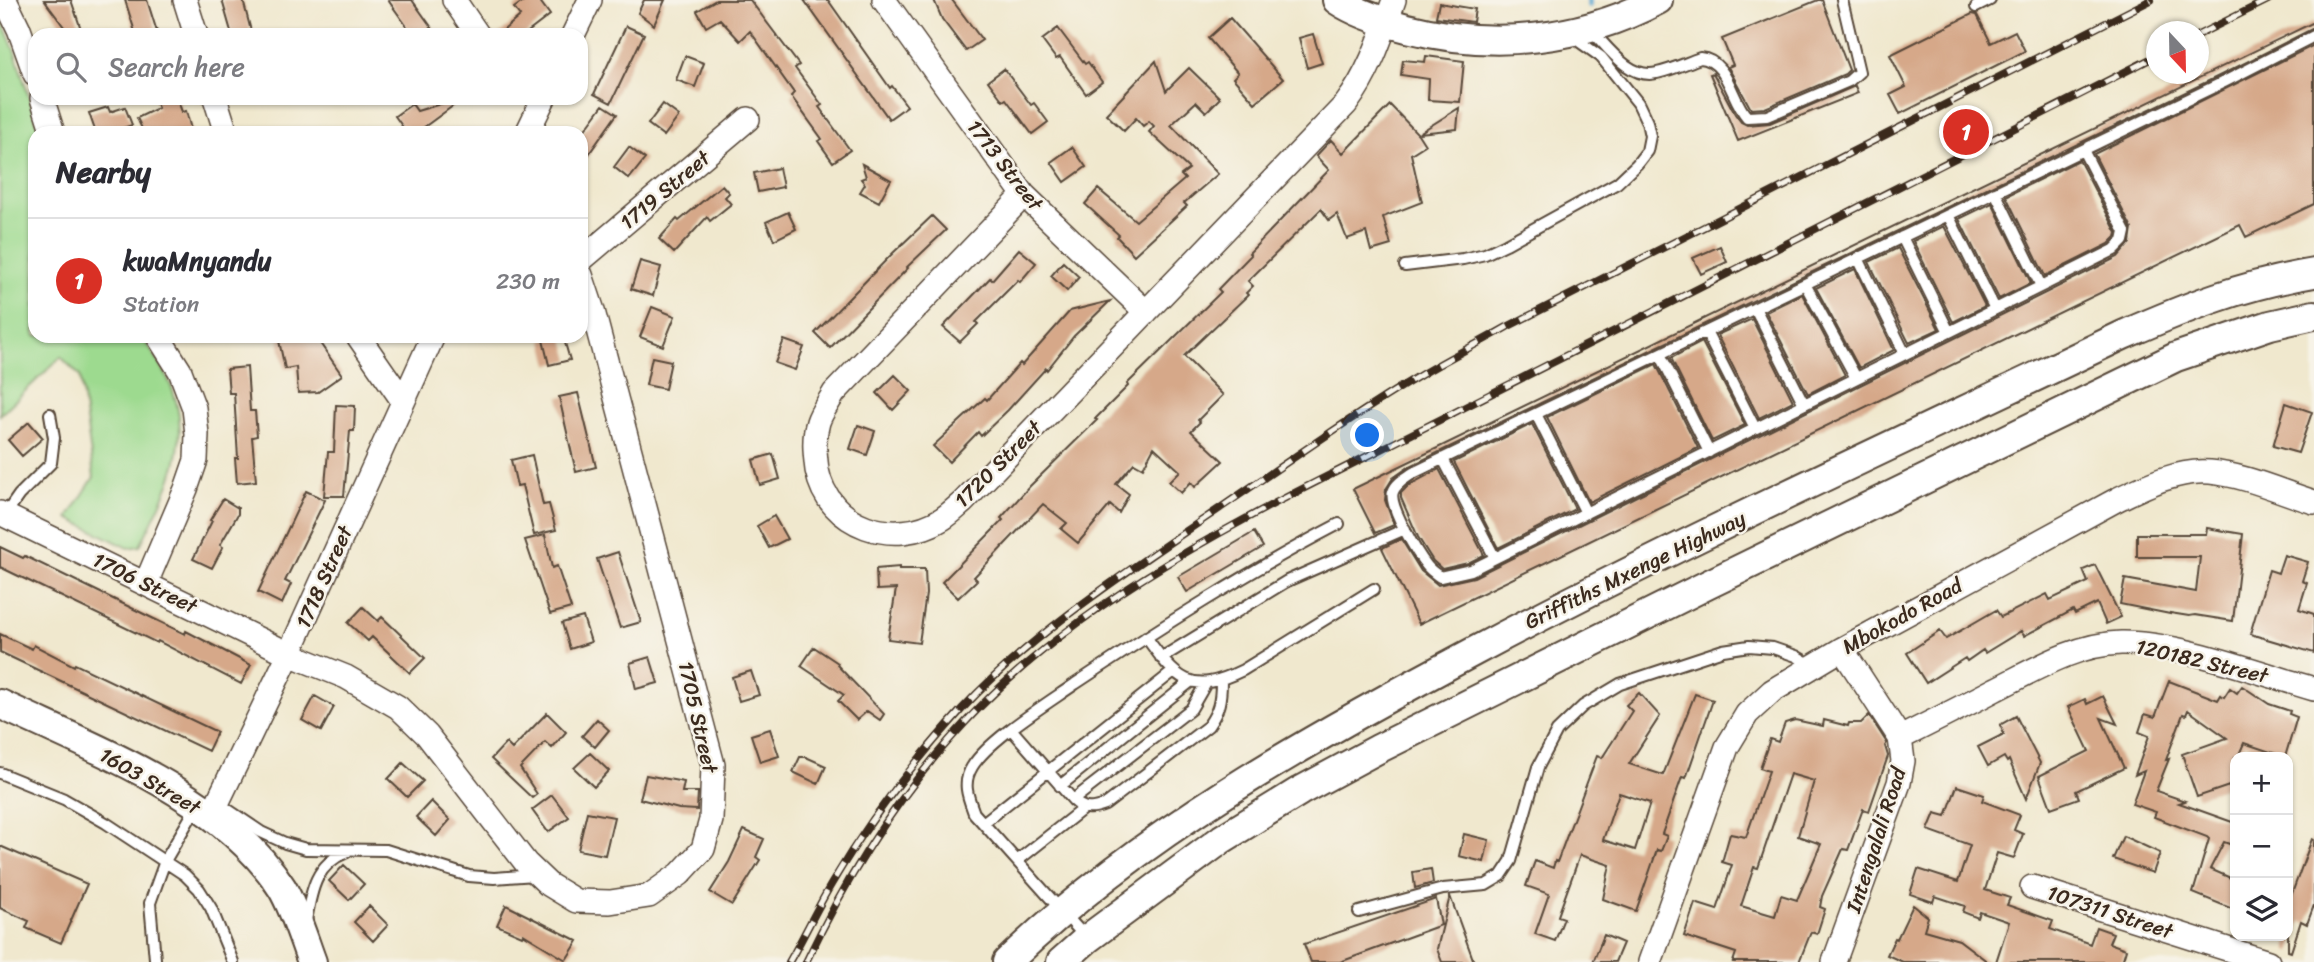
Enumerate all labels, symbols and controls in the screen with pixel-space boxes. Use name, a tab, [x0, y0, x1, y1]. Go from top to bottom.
north arrow	[2146, 21, 2209, 84]
search box	[28, 28, 588, 105]
text: Search here	[108, 44, 245, 90]
icon: search	[52, 48, 90, 86]
pin: 1	[1943, 106, 1989, 158]
street label: 1713 Street	[957, 111, 1054, 220]
street label: 1719 Street	[611, 139, 720, 240]
text: Nearby	[56, 145, 151, 199]
text: kwaMnyandu	[123, 238, 271, 284]
text: 1	[74, 261, 84, 302]
text: 230 m	[496, 261, 560, 302]
text: Station	[123, 284, 199, 325]
street label: 1720 Street	[945, 410, 1052, 517]
your location	[1350, 418, 1384, 452]
street label: Griffiths Mxenge Highway	[1518, 500, 1752, 640]
street label: 1718 Street	[284, 518, 364, 635]
street label: 1706 Street	[86, 541, 205, 625]
street label: Mbokodo Road	[1835, 566, 1971, 665]
street label: 120182 Street	[2132, 627, 2273, 695]
street label: 1705 Street	[667, 657, 730, 778]
street label: 1603 Street	[92, 736, 209, 826]
map controls	[2230, 752, 2293, 941]
button: +	[2230, 752, 2293, 815]
street label: Intengalali Road	[1834, 761, 1918, 919]
button: −	[2230, 815, 2293, 878]
street label: 107311 Street	[2042, 874, 2179, 951]
button: layers	[2230, 878, 2293, 941]

